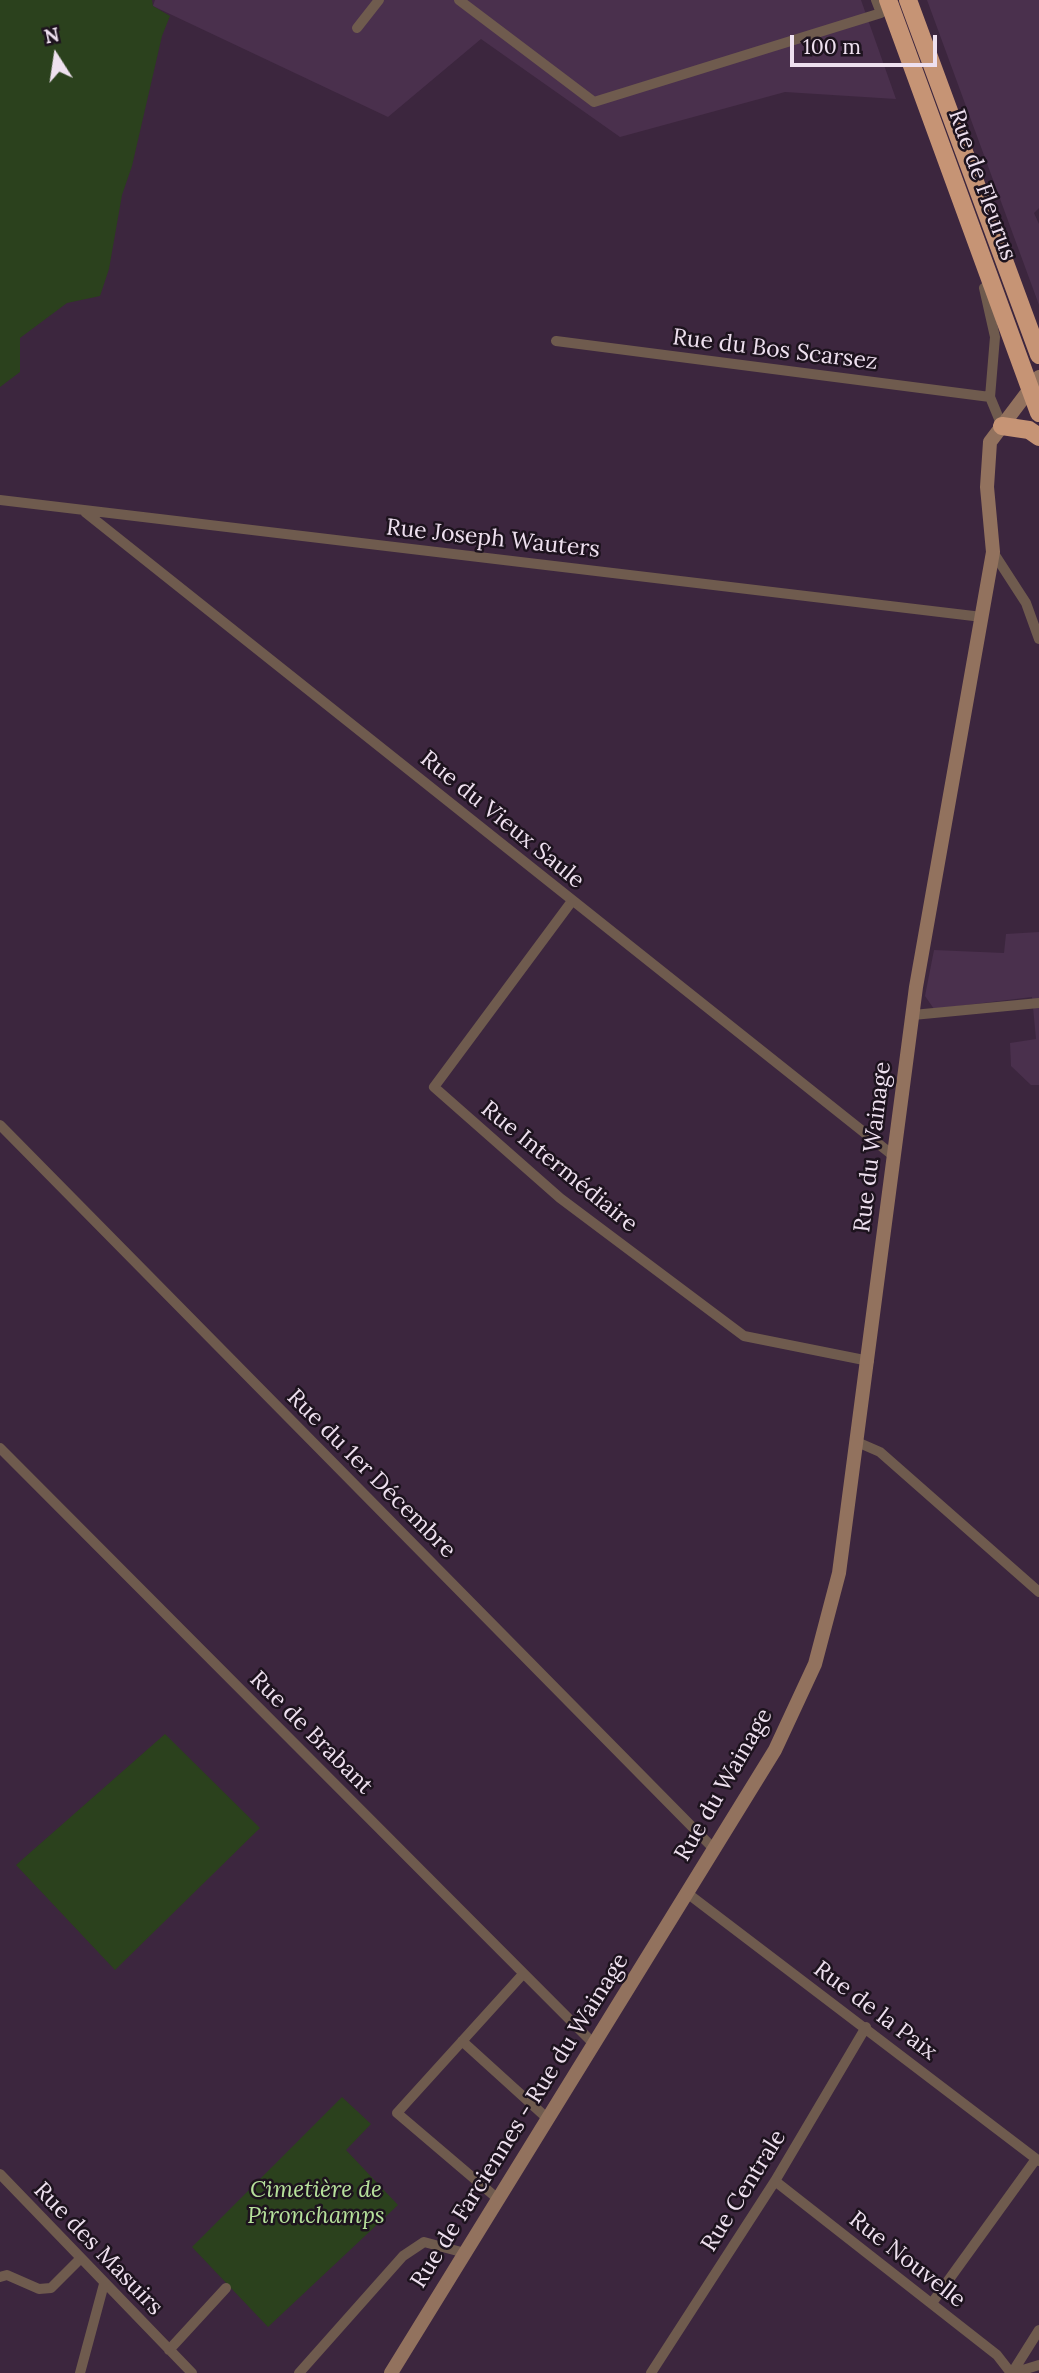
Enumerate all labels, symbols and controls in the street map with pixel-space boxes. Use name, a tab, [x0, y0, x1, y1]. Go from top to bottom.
north arrow	[21, 21, 91, 91]
scale bar	[794, 21, 941, 65]
text: N	[42, 22, 61, 49]
text: 100 m	[803, 33, 861, 60]
street label: Rue de Fleurus	[942, 106, 1022, 264]
street label: Rue du Bos Scarsez	[671, 324, 879, 376]
street label: Rue Joseph Wauters	[385, 514, 601, 564]
street label: Rue du Vieux Saule	[414, 745, 590, 895]
street label: Rue du Wainage	[849, 1060, 897, 1234]
street label: Rue Intermédiaire	[475, 1096, 643, 1238]
street label: Rue du 1er Décembre	[281, 1384, 461, 1564]
street label: Rue de Brabant	[244, 1666, 378, 1800]
street label: Rue du Wainage	[669, 1704, 779, 1866]
street label: Rue de Farciennes - Rue du Wainage	[405, 1949, 635, 2293]
street label: Rue de la Paix	[808, 1956, 942, 2066]
street label: Rue Centrale	[696, 2125, 792, 2257]
park label: Cimetière de Pironchamps	[247, 2176, 385, 2230]
street label: Rue des Masuirs	[28, 2177, 168, 2321]
street label: Rue Nouvelle	[843, 2206, 971, 2314]

